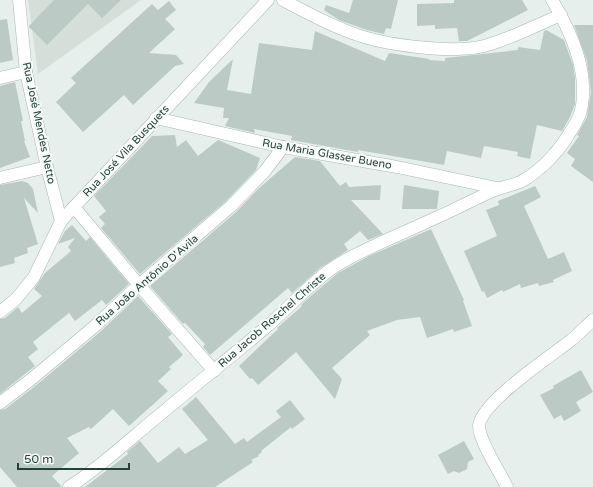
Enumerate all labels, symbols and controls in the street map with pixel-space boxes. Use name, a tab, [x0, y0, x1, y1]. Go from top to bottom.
street label: Rua José Mendes Netto	[20, 61, 58, 185]
street label: Rua José Vila Busquets	[80, 102, 172, 200]
street label: Rua Maria Glasser Bueno	[261, 136, 393, 172]
street label: Rua João Antônio D'Avila	[93, 232, 201, 328]
street label: Rua Jacob Roschel Christe	[216, 270, 328, 370]
scale bar	[18, 445, 129, 471]
text: 50 m	[24, 452, 53, 466]

